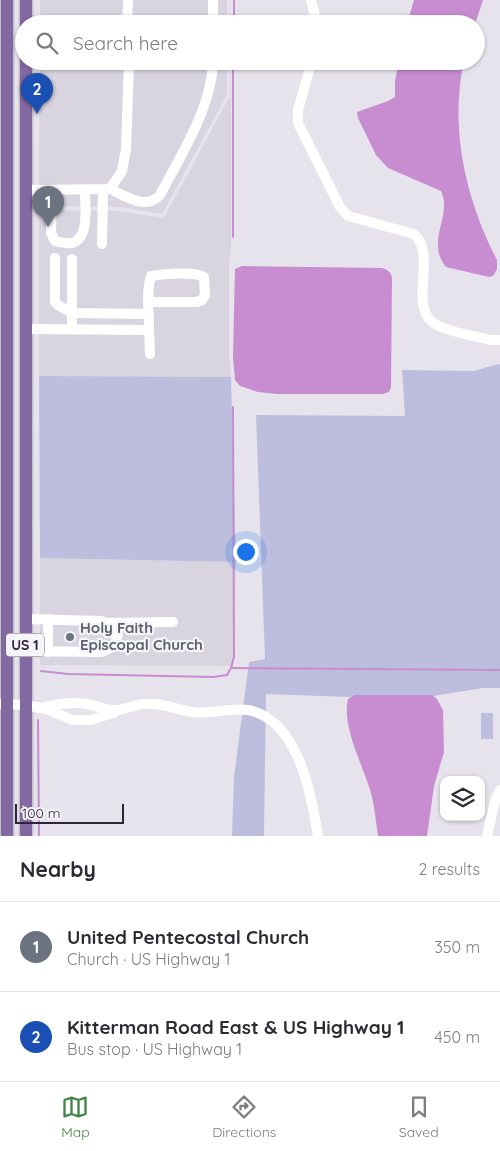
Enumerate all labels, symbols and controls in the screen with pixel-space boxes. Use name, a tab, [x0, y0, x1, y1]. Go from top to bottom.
search box	[15, 15, 485, 70]
icon: search	[33, 29, 61, 57]
text: Search here	[73, 31, 178, 55]
pin: 2	[21, 73, 53, 114]
pin: 1	[32, 186, 64, 227]
your location	[233, 539, 259, 565]
place label: Holy Faith Episcopal Church	[80, 618, 203, 654]
marker: Holy Faith Episcopal Church	[64, 631, 76, 643]
road number: US 1	[6, 634, 44, 656]
map controls	[440, 776, 485, 821]
button: layers	[440, 776, 485, 821]
scale bar	[15, 801, 124, 824]
text: 100 m	[22, 804, 60, 822]
text: Nearby	[20, 856, 96, 882]
text: 2 results	[418, 859, 480, 879]
text: United Pentecostal Church	[67, 925, 309, 949]
text: 1	[33, 937, 39, 957]
text: 350 m	[434, 937, 480, 957]
text: Church · US Highway 1	[67, 949, 230, 969]
text: Kitterman Road East & US Highway 1	[67, 1015, 405, 1039]
text: 2	[31, 1027, 41, 1047]
text: 450 m	[434, 1027, 480, 1047]
text: Bus stop · US Highway 1	[67, 1039, 242, 1059]
tab: Map	[61, 1093, 90, 1141]
tab: Directions	[212, 1093, 276, 1141]
tab: Saved	[399, 1093, 439, 1141]

